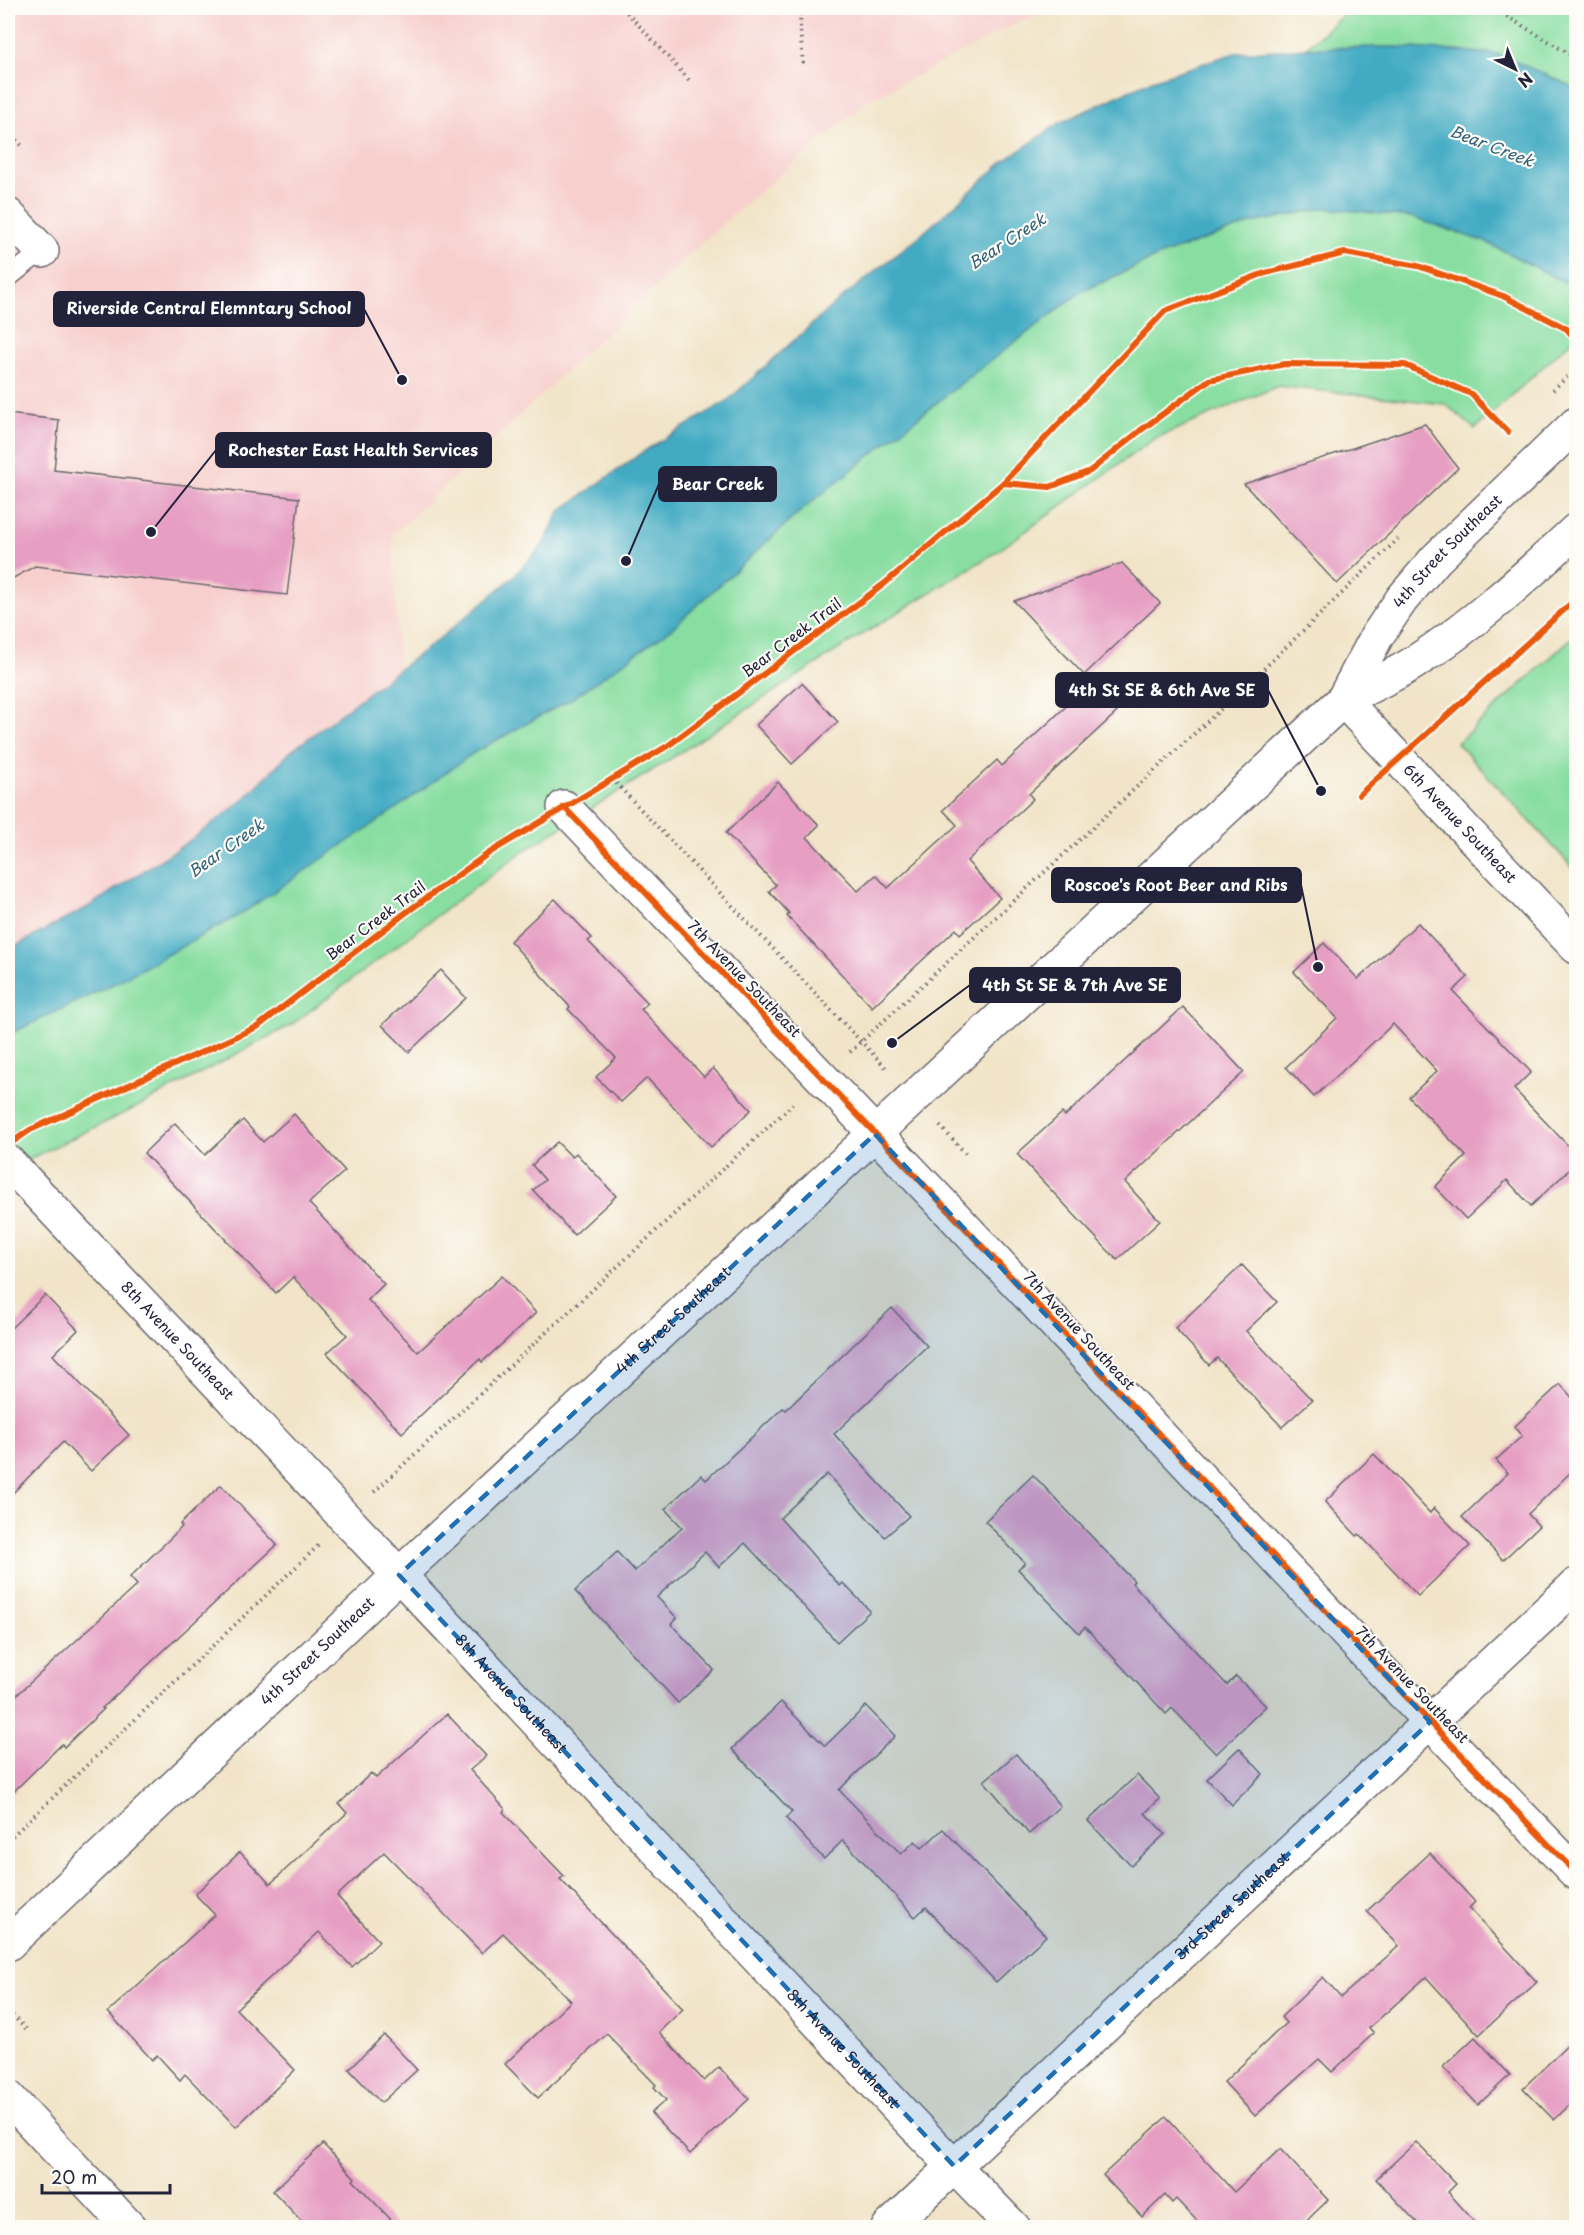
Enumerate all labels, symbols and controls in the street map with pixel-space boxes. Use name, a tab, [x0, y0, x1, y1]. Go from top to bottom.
north arrow	[1485, 39, 1545, 99]
text: N	[1513, 68, 1539, 94]
water label: Bear Creek	[1447, 118, 1539, 172]
water label: Bear Creek	[963, 205, 1051, 274]
callout: Riverside Central Elemntary School	[54, 292, 364, 326]
text: Riverside Central Elemntary School	[67, 295, 352, 319]
callout: Rochester East Health Services	[216, 433, 491, 467]
text: Rochester East Health Services	[228, 437, 478, 461]
callout: Bear Creek	[659, 467, 776, 501]
text: Bear Creek	[672, 471, 765, 495]
street label: 4th Street Southeast	[1386, 488, 1506, 612]
street label: Bear Creek Trail	[736, 592, 846, 682]
callout: 4th St SE & 6th Ave SE	[1056, 673, 1268, 707]
text: 4th St SE & 6th Ave SE	[1069, 677, 1255, 701]
street label: 6th Avenue Southeast	[1399, 758, 1523, 887]
water label: Bear Creek	[183, 811, 269, 882]
callout: Roscoe's Root Beer and Ribs	[1052, 868, 1301, 902]
text: Roscoe's Root Beer and Ribs	[1064, 872, 1288, 896]
street label: Bear Creek Trail	[320, 875, 430, 965]
street label: 7th Avenue Southeast	[683, 914, 807, 1042]
callout: 4th St SE & 7th Ave SE	[970, 968, 1180, 1002]
text: 4th St SE & 7th Ave SE	[982, 972, 1168, 996]
street label: 4th Street Southeast	[610, 1260, 735, 1379]
street label: 7th Avenue Southeast	[1019, 1265, 1141, 1395]
street label: 8th Avenue Southeast	[116, 1275, 240, 1404]
street label: 4th Street Southeast	[254, 1591, 379, 1710]
street label: 7th Avenue Southeast	[1351, 1620, 1475, 1748]
street label: 8th Avenue Southeast	[450, 1628, 574, 1758]
street label: 3rd Street Southeast	[1168, 1846, 1294, 1965]
street label: 8th Avenue Southeast	[782, 1983, 906, 2113]
scale bar	[42, 2157, 170, 2195]
text: 20 m	[51, 2163, 97, 2190]

